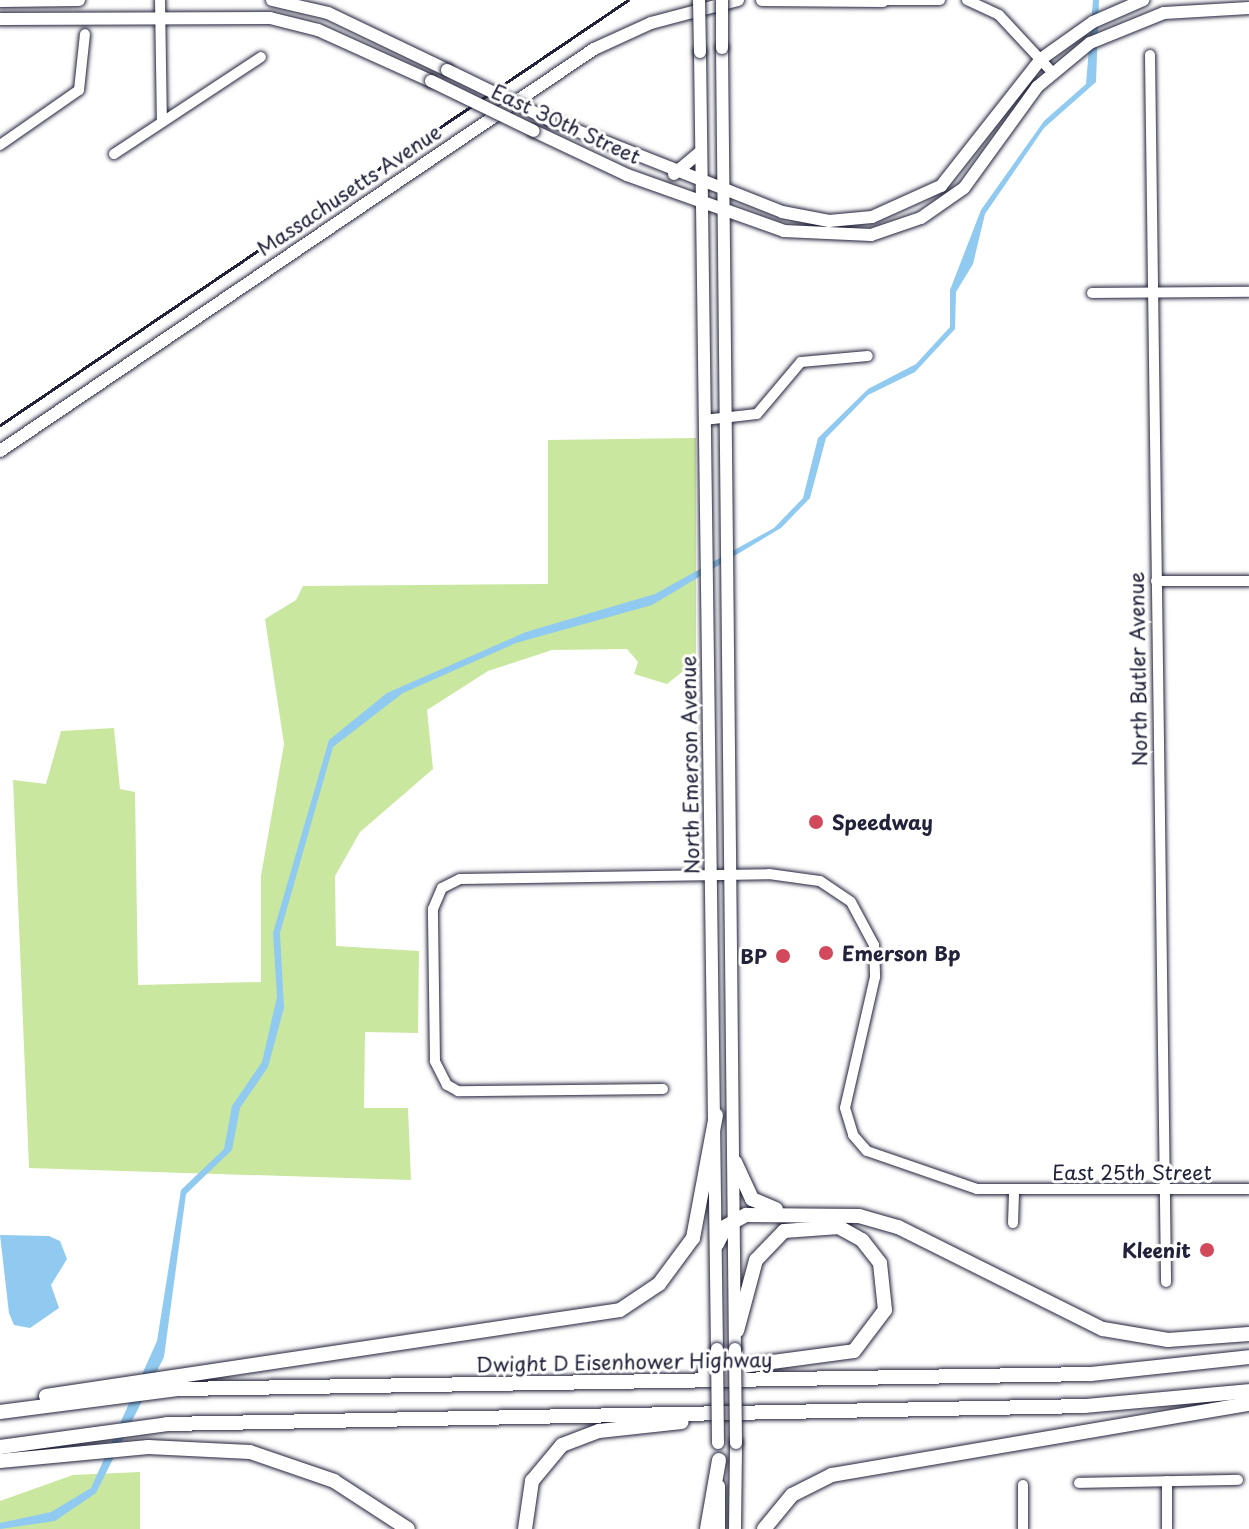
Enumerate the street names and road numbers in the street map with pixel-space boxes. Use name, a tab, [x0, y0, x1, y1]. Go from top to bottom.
street label: East 30th Street	[488, 79, 644, 169]
street label: Massachusetts Avenue	[253, 120, 445, 260]
street label: North Butler Avenue	[1124, 571, 1152, 767]
street label: North Emerson Avenue	[676, 655, 704, 875]
street label: East 25th Street	[1052, 1160, 1212, 1184]
street label: Dwight D Eisenhower Highway	[475, 1347, 773, 1377]

